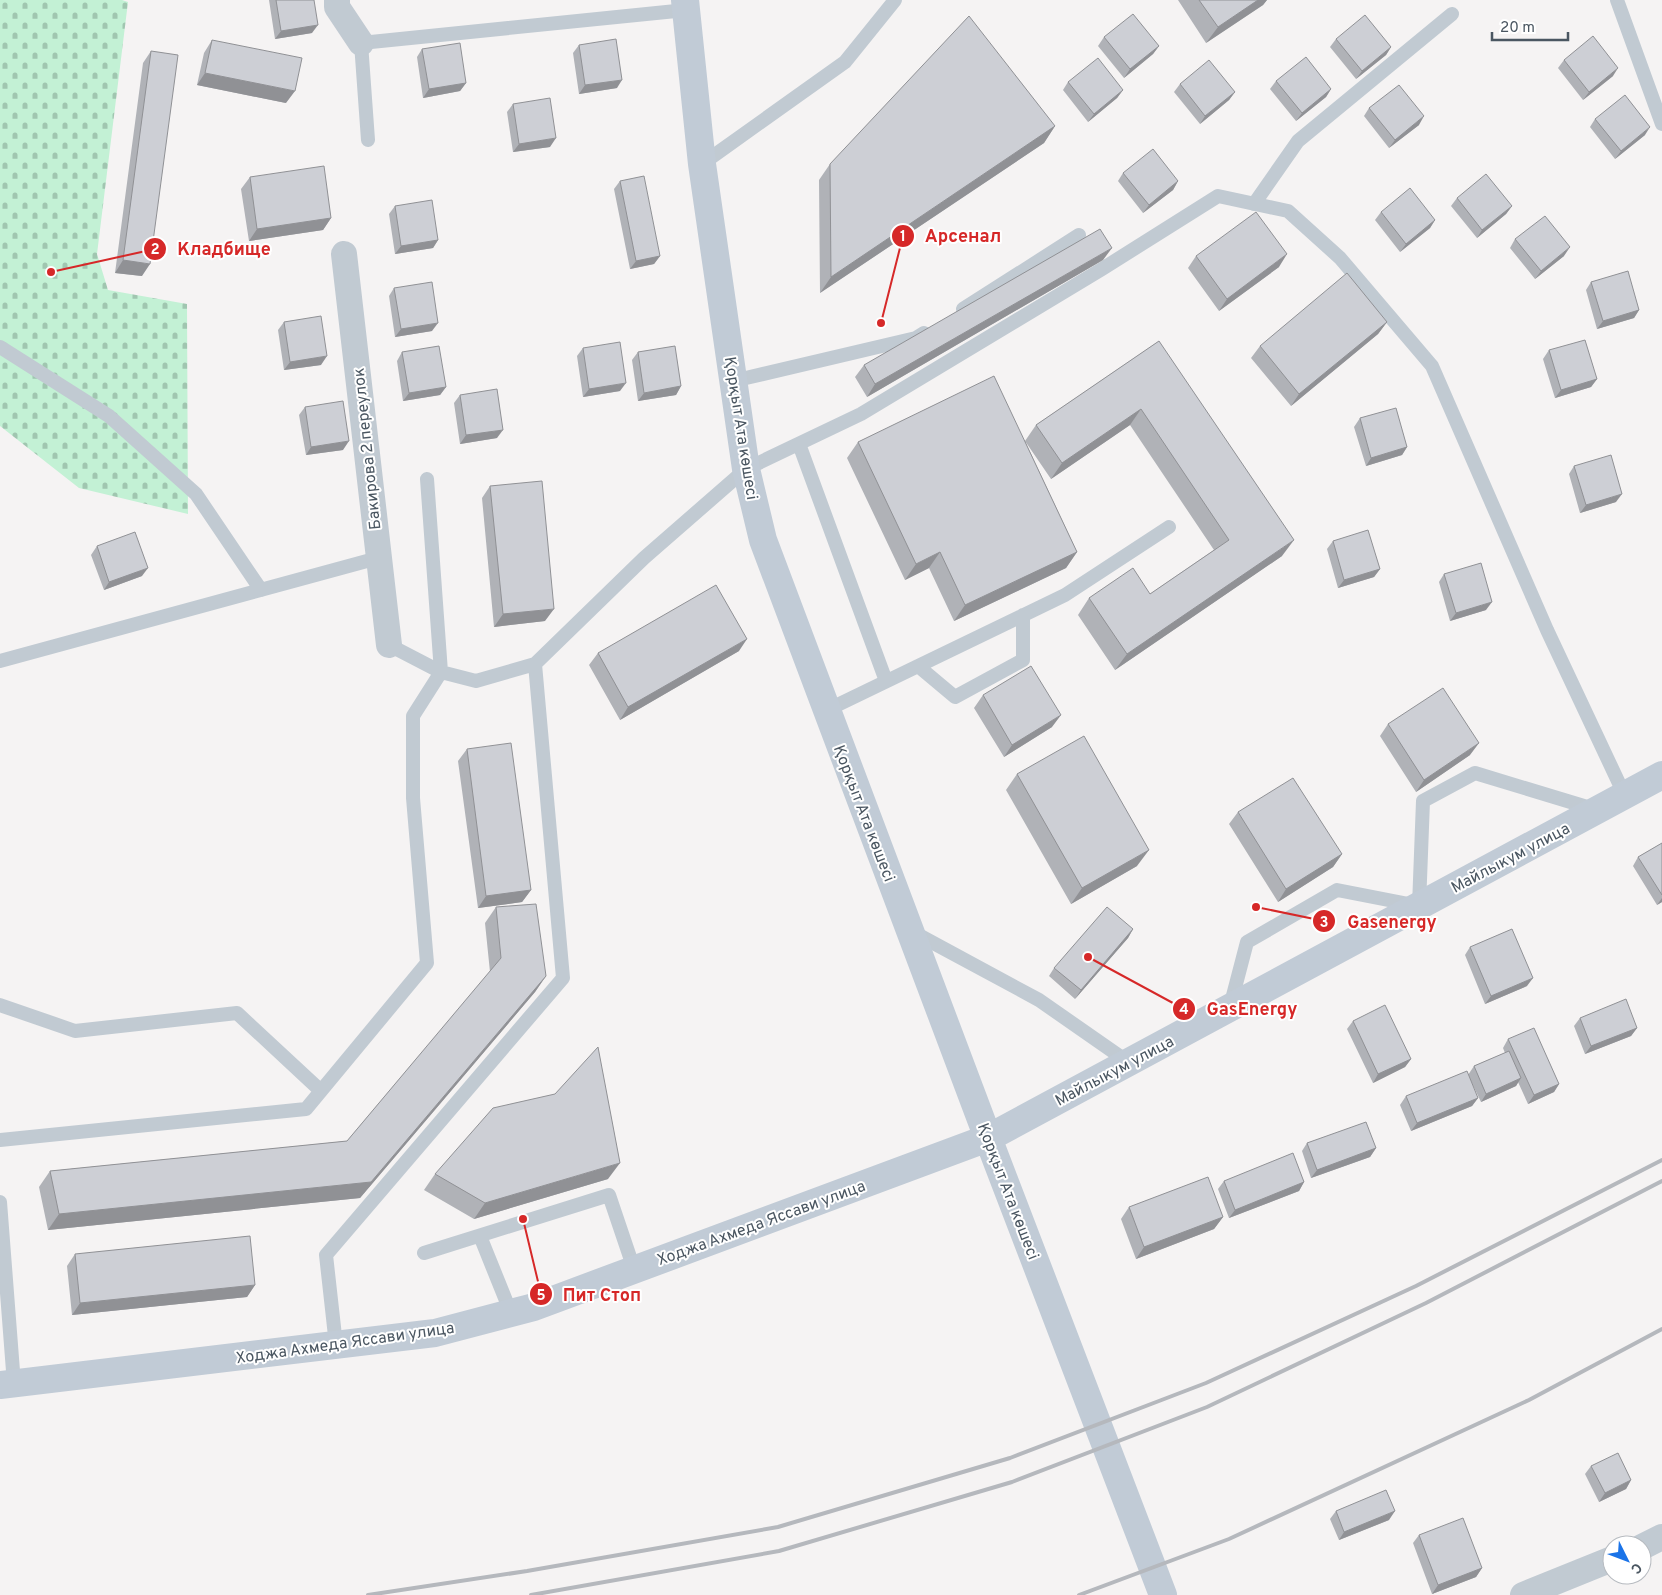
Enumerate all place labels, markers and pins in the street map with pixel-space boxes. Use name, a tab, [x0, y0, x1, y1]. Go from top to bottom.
callout: Арсенал	[890, 220, 1012, 253]
callout: Кладбище	[142, 232, 281, 265]
callout: Gasenergy	[1312, 905, 1446, 938]
callout: GasEnergy	[1172, 993, 1308, 1026]
callout: Пит Стоп	[528, 1278, 652, 1311]

